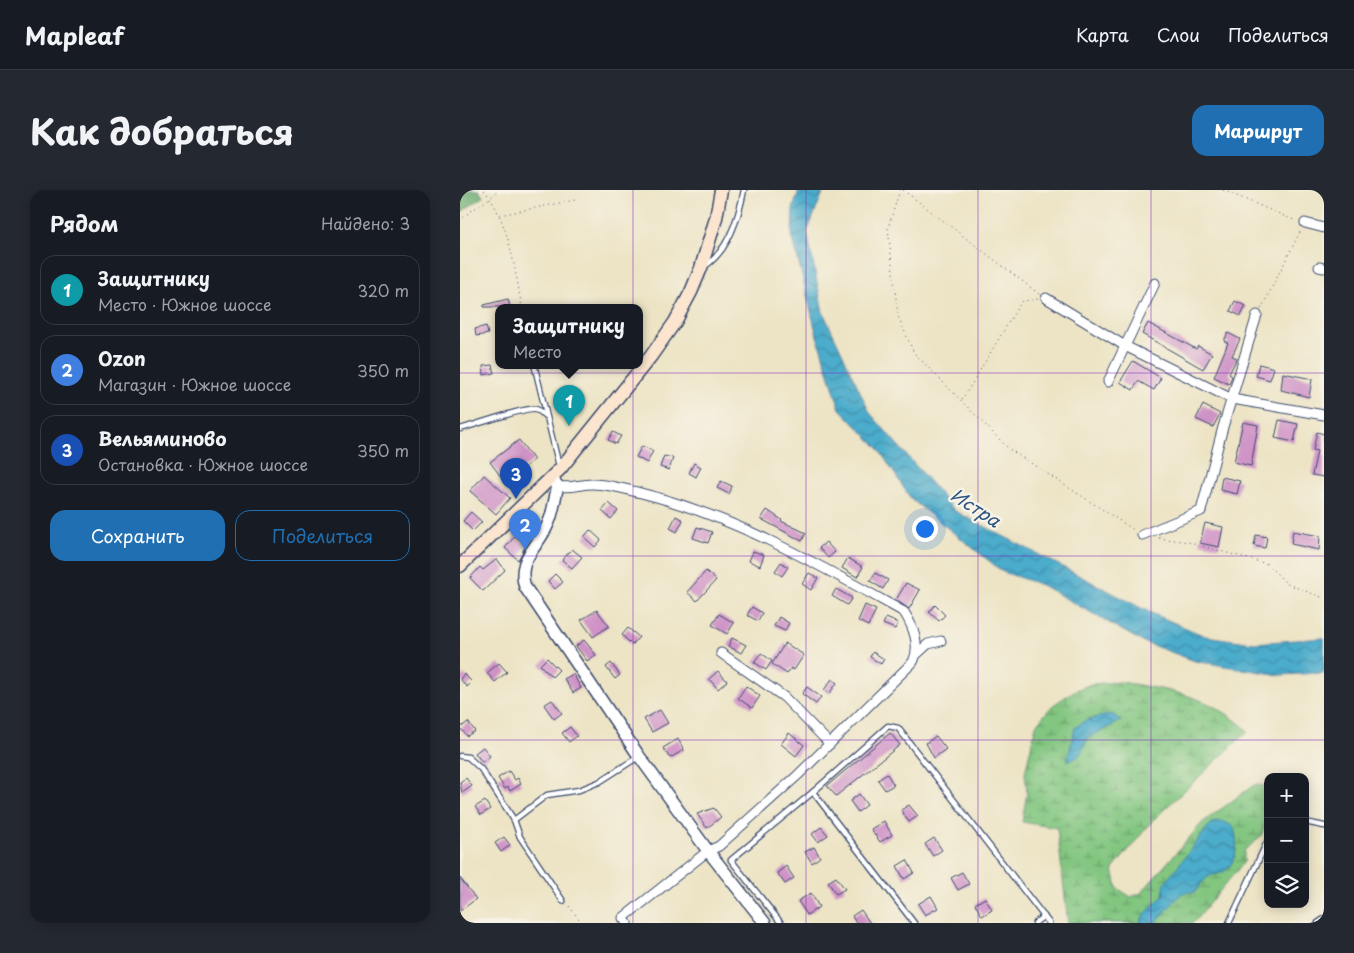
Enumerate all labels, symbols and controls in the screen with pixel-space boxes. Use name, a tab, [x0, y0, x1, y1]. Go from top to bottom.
text: Mapleaf	[25, 17, 124, 53]
text: Карта	[1076, 21, 1129, 48]
text: Слои	[1157, 21, 1200, 48]
text: Поделиться	[1228, 21, 1329, 48]
text: Как добраться	[30, 104, 294, 157]
button: Маршрут	[1192, 105, 1324, 156]
text: Рядом	[50, 207, 118, 239]
text: Найдено: 3	[321, 211, 410, 235]
text: Защитнику	[98, 264, 210, 292]
text: 1	[63, 278, 71, 302]
text: 320 m	[358, 278, 409, 302]
text: Место · Южное шоссе	[98, 292, 272, 316]
popup	[495, 304, 643, 369]
text: Защитнику	[513, 311, 625, 339]
text: Место	[513, 339, 562, 363]
text: Ozon	[98, 344, 146, 372]
text: 2	[61, 358, 73, 382]
text: 350 m	[357, 358, 409, 382]
text: Магазин · Южное шоссе	[98, 372, 291, 396]
pin: 1	[553, 385, 585, 426]
text: Вельяминово	[98, 424, 227, 452]
text: 3	[62, 438, 72, 462]
text: 350 m	[357, 438, 409, 462]
text: Остановка · Южное шоссе	[98, 452, 308, 476]
pin: 3	[500, 458, 532, 499]
water label: Истра	[946, 481, 1007, 534]
pin: 2	[509, 509, 541, 550]
button: Сохранить	[50, 510, 225, 561]
button: Поделиться	[235, 510, 410, 561]
your location	[912, 516, 938, 542]
map controls	[1264, 773, 1309, 908]
button: +	[1264, 773, 1309, 818]
button: −	[1264, 818, 1309, 863]
button: layers	[1264, 863, 1309, 908]

